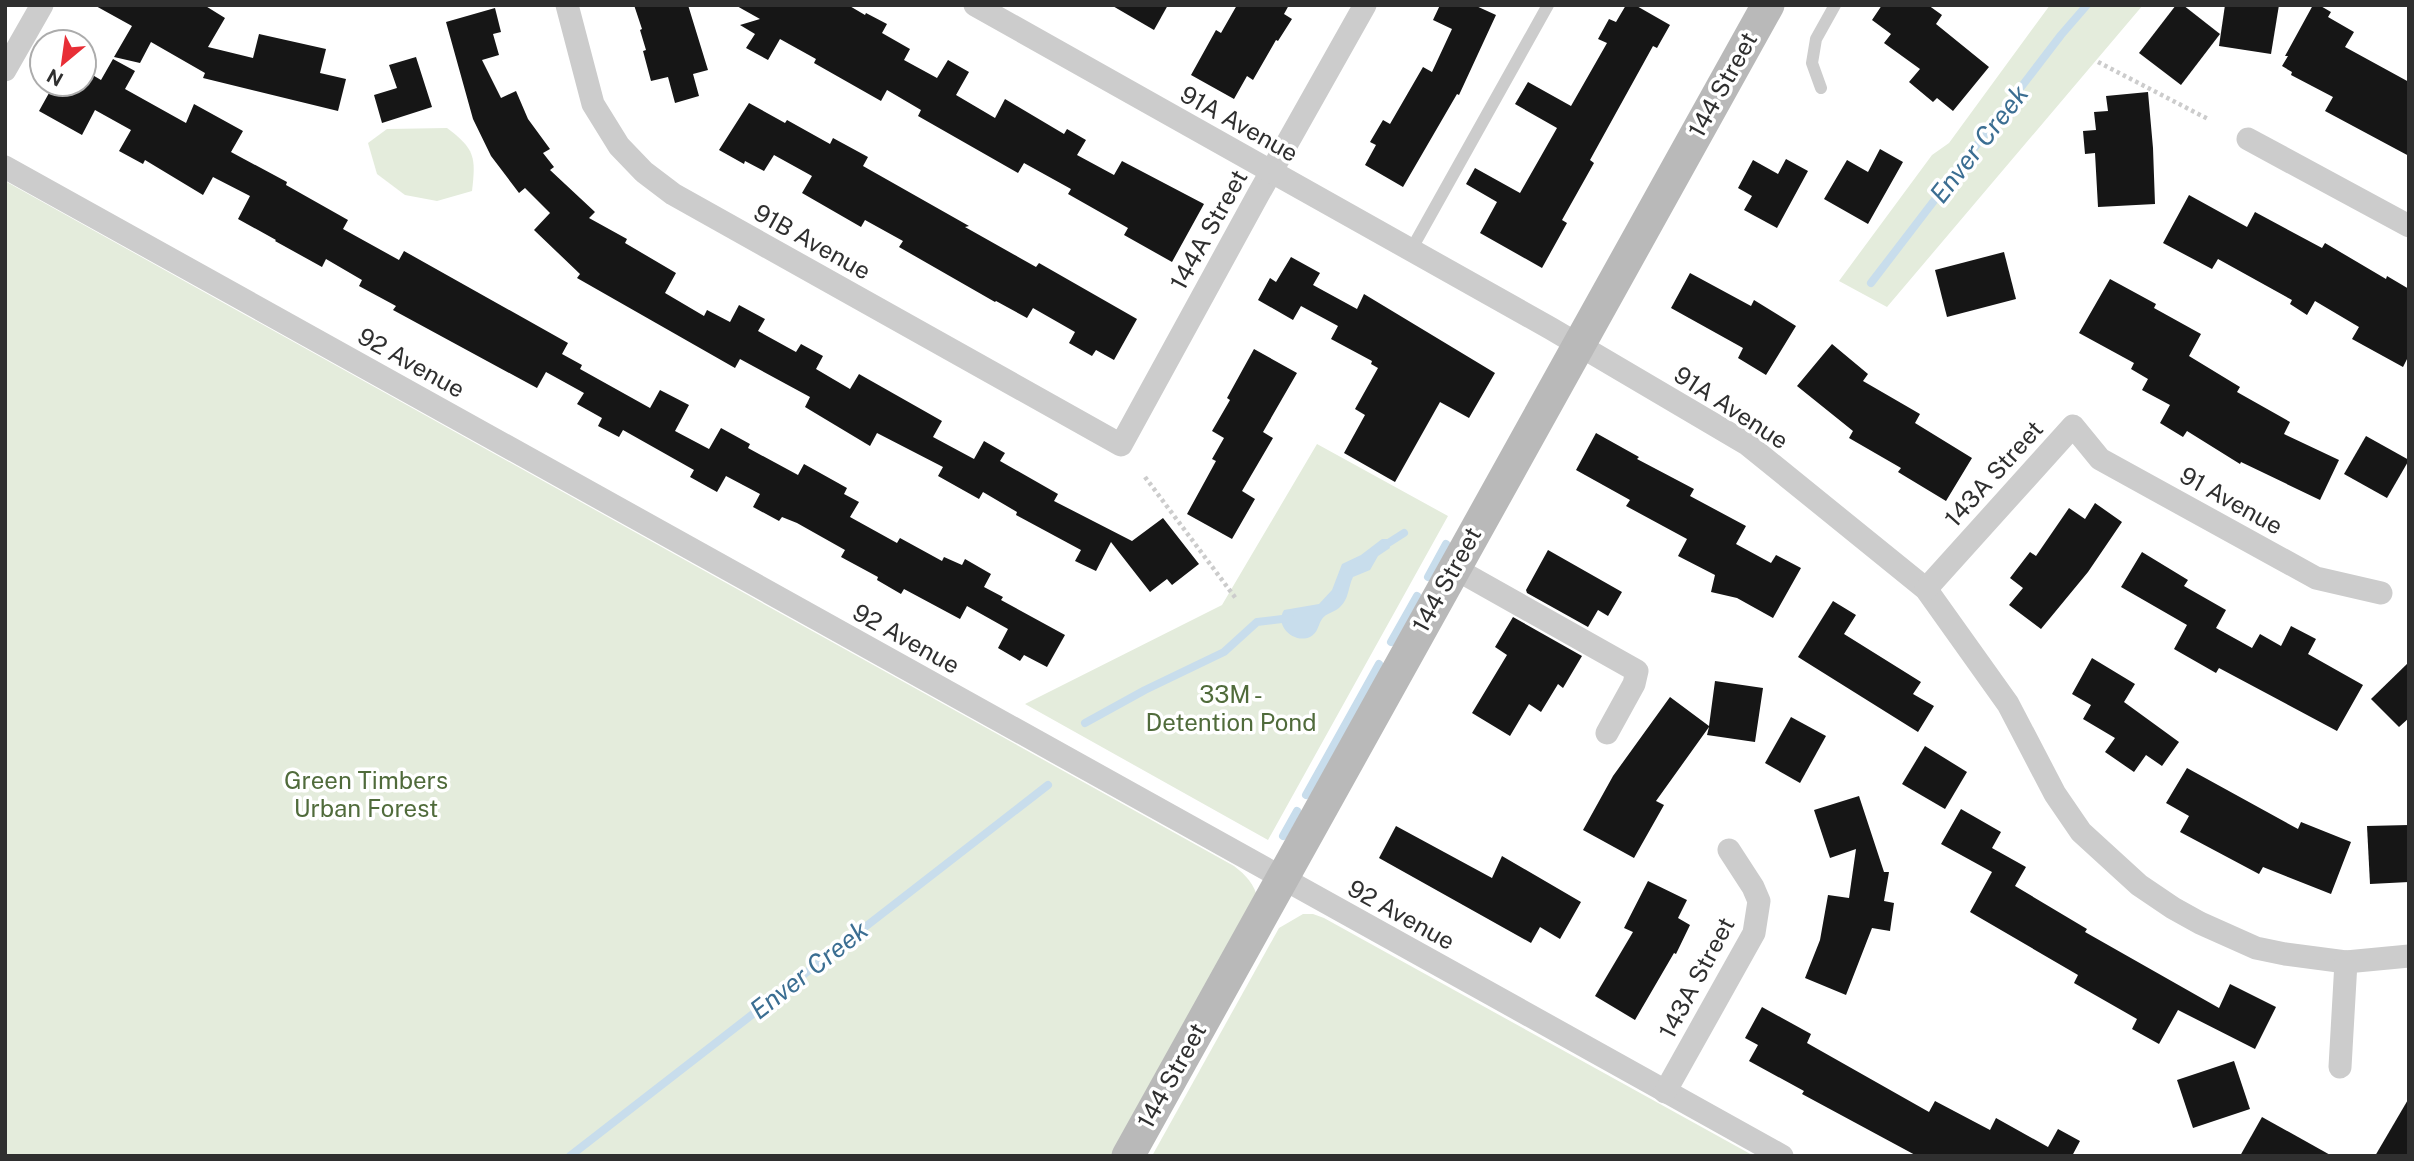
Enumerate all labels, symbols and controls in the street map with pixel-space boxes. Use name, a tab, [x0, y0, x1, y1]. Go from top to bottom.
street label: 144 Street	[1682, 27, 1762, 142]
north arrow	[28, 28, 98, 98]
text: N	[43, 65, 67, 91]
street label: 91A Avenue	[1176, 79, 1303, 167]
water label: Enver Creek	[1923, 79, 2034, 209]
street label: 144A Street	[1164, 165, 1253, 294]
street label: 91B Avenue	[749, 198, 876, 285]
street label: 92 Avenue	[353, 321, 470, 403]
street label: 91A Avenue	[1669, 360, 1794, 454]
street label: 143A Street	[1938, 415, 2048, 532]
street label: 91 Avenue	[2175, 460, 2288, 540]
street label: 144 Street	[1406, 522, 1486, 637]
street label: 92 Avenue	[848, 597, 965, 679]
park label: 33M - Detention Pond	[1146, 680, 1316, 736]
park label: Green Timbers Urban Forest	[284, 766, 448, 822]
street label: 92 Avenue	[1343, 873, 1460, 955]
street label: 143A Street	[1653, 912, 1740, 1043]
water label: Enver Creek	[744, 914, 874, 1025]
street label: 144 Street	[1131, 1018, 1211, 1133]

